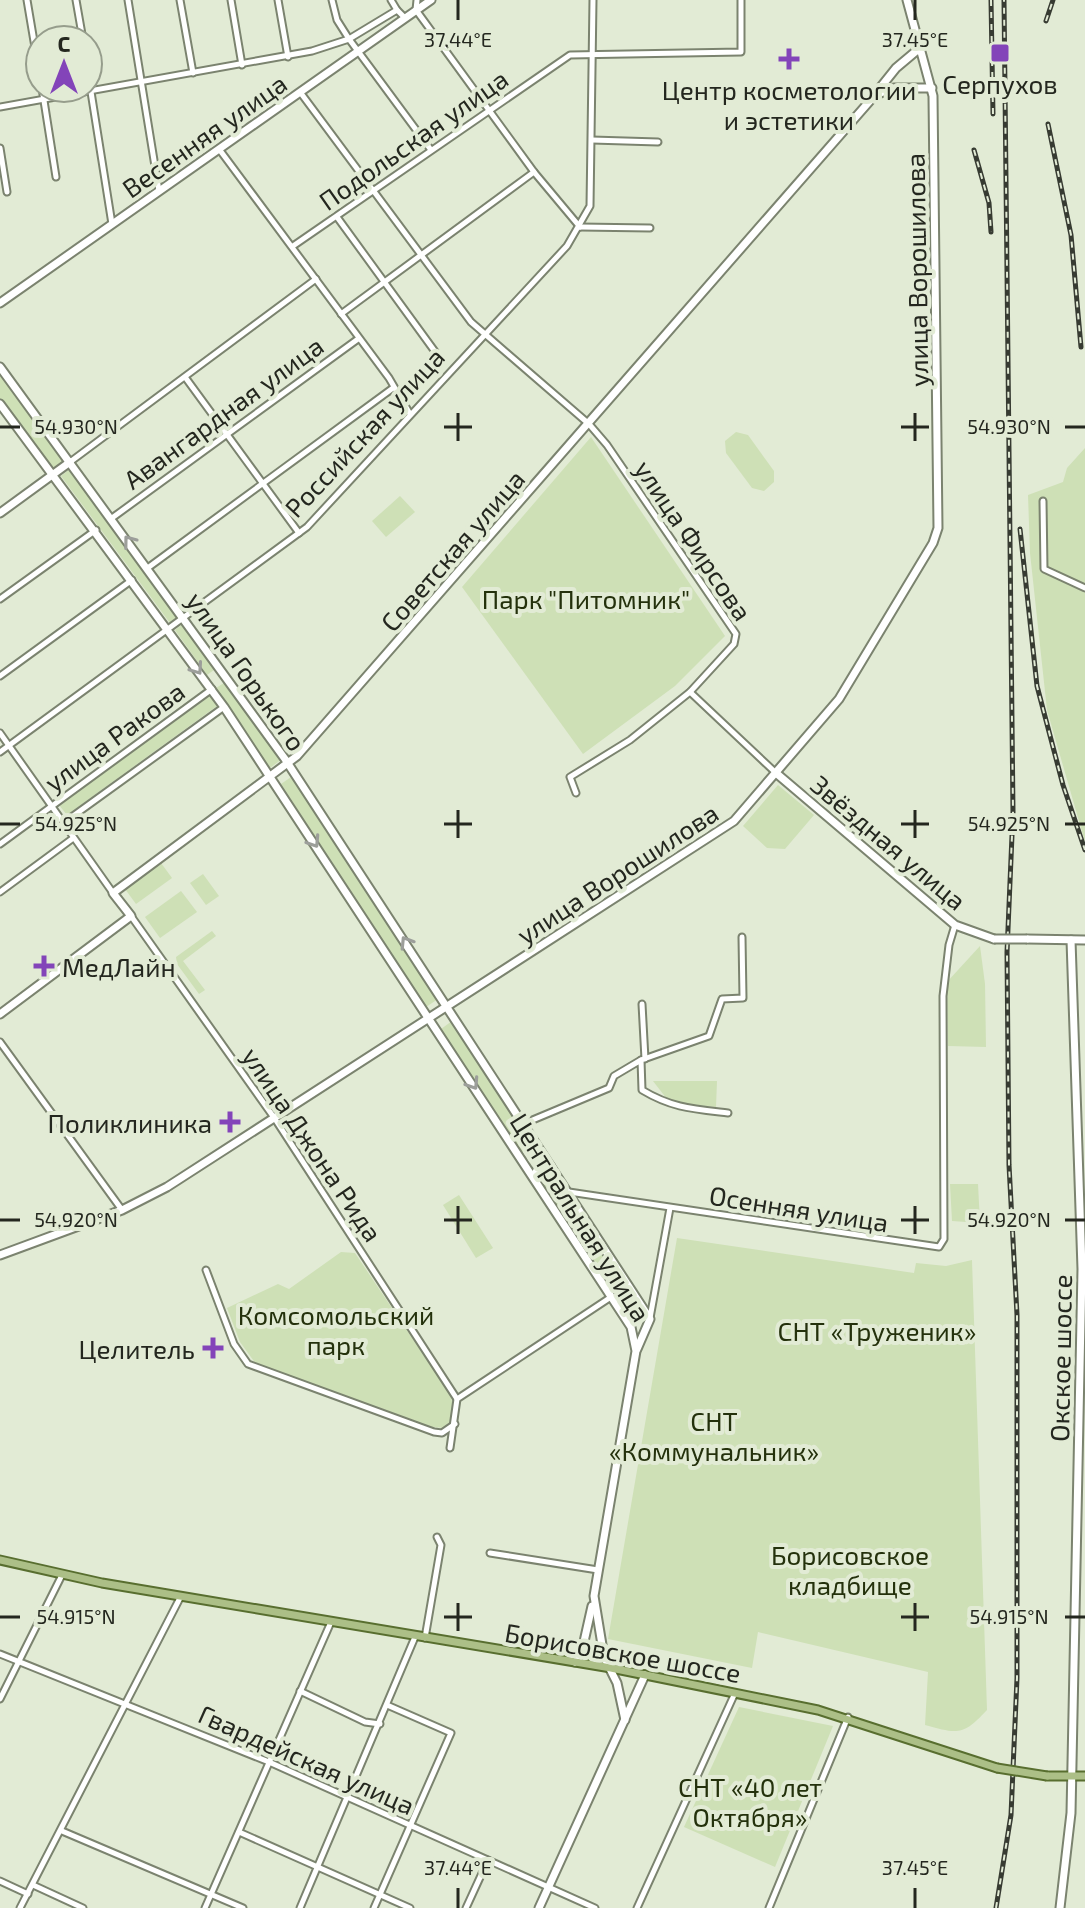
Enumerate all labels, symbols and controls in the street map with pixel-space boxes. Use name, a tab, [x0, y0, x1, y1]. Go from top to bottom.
north arrow	[24, 24, 104, 104]
text: 37.44°E	[424, 27, 492, 51]
text: 37.45°E	[882, 27, 948, 51]
text: С	[58, 30, 71, 56]
marker: Серпухов	[989, 42, 1011, 64]
marker: Центр косметологии и эстетики	[778, 48, 800, 70]
street label: Подольская улица	[313, 62, 514, 217]
street label: Весенняя улица	[116, 67, 293, 204]
place label: Серпухов	[942, 68, 1058, 100]
place label: Центр косметологии и эстетики	[662, 74, 916, 135]
street label: улица Ворошилова	[898, 153, 935, 387]
street label: Авангардная улица	[117, 329, 329, 496]
street label: Российская улица	[278, 341, 451, 524]
text: 54.930°N	[34, 414, 118, 438]
text: 54.930°N	[967, 414, 1051, 438]
street label: улица Фирсова	[628, 454, 759, 626]
street label: Советская улица	[374, 463, 531, 638]
one-way arrow	[124, 535, 139, 550]
park label: Парк "Питомник"	[482, 583, 690, 614]
street label: улица Горького	[180, 586, 313, 757]
one-way arrow	[187, 660, 202, 674]
street label: улица Ракова	[38, 675, 191, 798]
street label: Звёздная улица	[805, 768, 973, 917]
street label: улица Ворошилова	[511, 796, 724, 951]
text: 54.925°N	[35, 811, 117, 835]
text: 54.925°N	[968, 811, 1050, 835]
one-way arrow	[304, 834, 319, 848]
one-way arrow	[400, 936, 415, 951]
place label: МедЛайн	[62, 951, 176, 982]
marker: МедЛайн	[33, 955, 55, 977]
street label: улица Джона Рида	[236, 1041, 389, 1247]
one-way arrow	[464, 1075, 479, 1089]
place label: Поликлиника	[48, 1107, 212, 1138]
street label: Центральная улица	[504, 1107, 658, 1327]
marker: Поликлиника	[219, 1111, 241, 1133]
street label: Осенняя улица	[707, 1179, 891, 1238]
text: 54.920°N	[34, 1207, 118, 1231]
text: 54.920°N	[967, 1207, 1051, 1231]
street label: Окское шоссе	[1043, 1274, 1077, 1442]
park label: Комсомольский парк	[238, 1299, 434, 1360]
park label: СНТ «Труженик»	[778, 1315, 976, 1347]
place label: Целитель	[79, 1333, 195, 1364]
marker: Целитель	[202, 1337, 224, 1359]
park label: СНТ «Коммунальник»	[609, 1405, 819, 1467]
park label: Борисовское кладбище	[771, 1539, 929, 1600]
text: 54.915°N	[36, 1604, 116, 1628]
text: 54.915°N	[969, 1604, 1049, 1628]
street label: Борисовское шоссе	[503, 1616, 743, 1688]
street label: Гвардейская улица	[194, 1697, 420, 1821]
park label: СНТ «40 лет Октября»	[678, 1771, 822, 1832]
text: 37.44°E	[424, 1855, 492, 1879]
text: 37.45°E	[882, 1855, 948, 1879]

